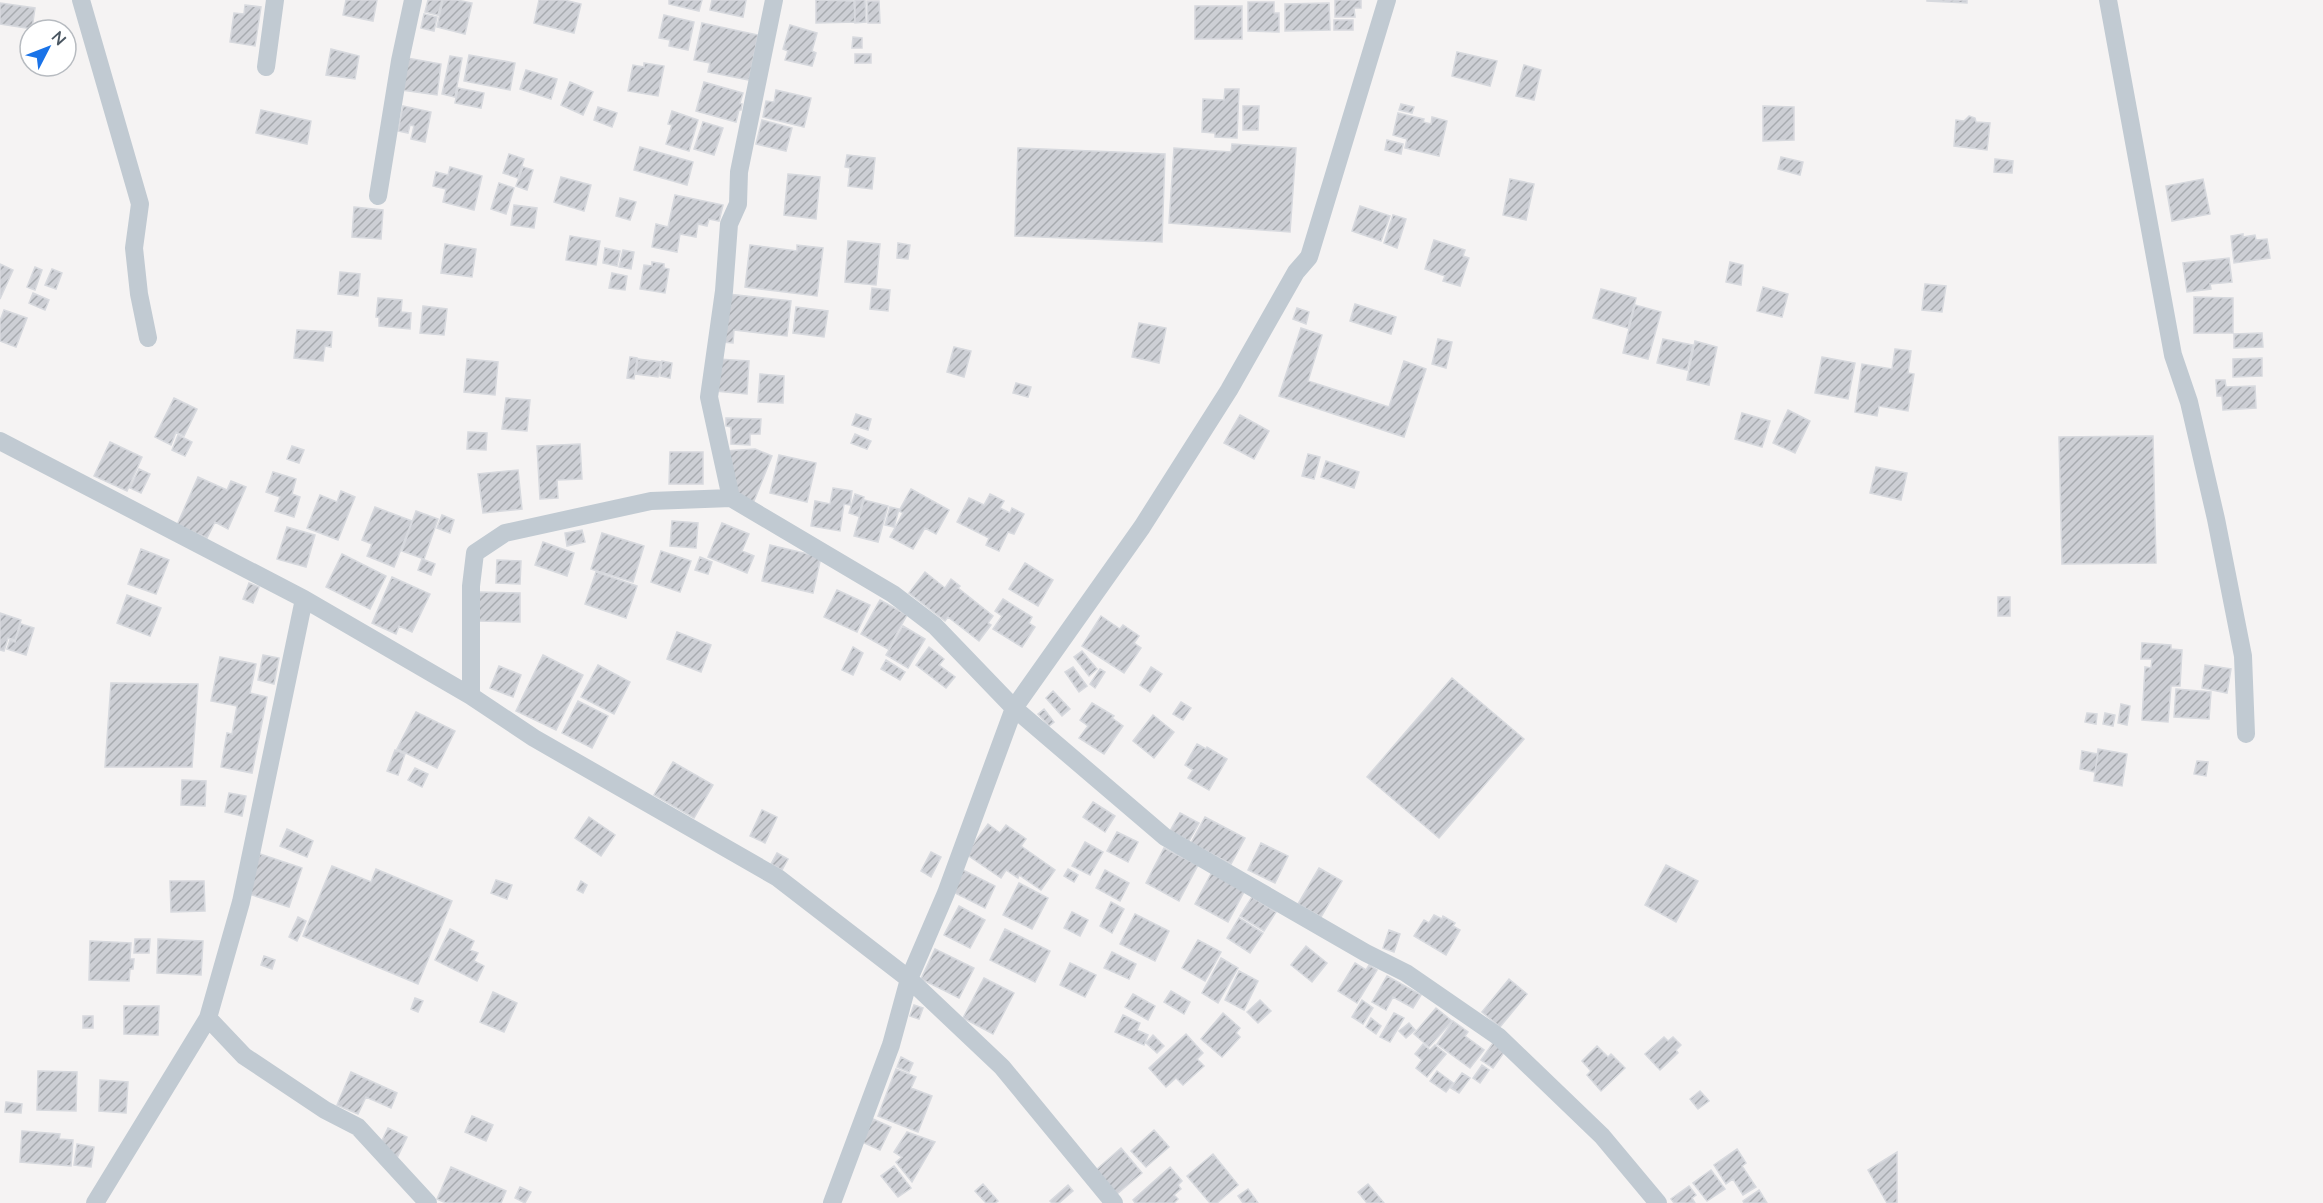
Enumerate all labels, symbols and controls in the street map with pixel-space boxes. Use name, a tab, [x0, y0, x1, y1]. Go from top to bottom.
north arrow	[18, 18, 78, 78]
text: N	[48, 27, 71, 49]

